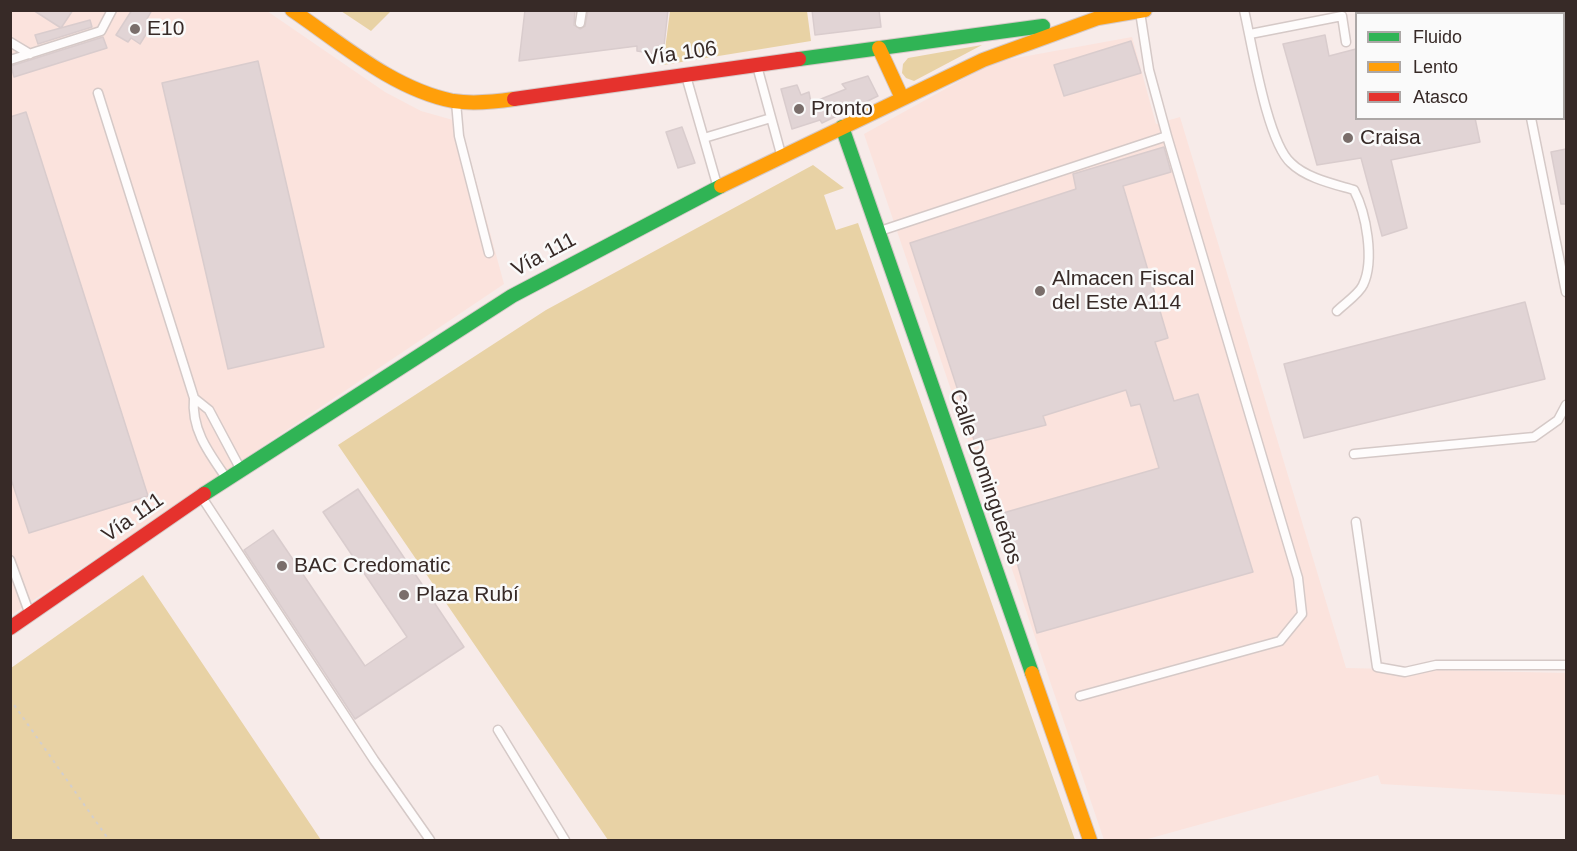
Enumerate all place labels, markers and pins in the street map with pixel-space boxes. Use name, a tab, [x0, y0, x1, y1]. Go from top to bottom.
place label: E10	[147, 16, 184, 42]
marker: E10	[128, 22, 142, 36]
place label: Pronto	[811, 96, 873, 122]
marker: Pronto	[792, 102, 806, 116]
place label: Craisa	[1360, 125, 1421, 151]
marker: Craisa	[1341, 131, 1355, 145]
place label: Almacen Fiscal del Este A114	[1052, 266, 1194, 316]
marker: Almacen Fiscal del Este A114	[1033, 284, 1047, 298]
place label: BAC Credomatic	[294, 553, 450, 579]
marker: BAC Credomatic	[275, 559, 289, 573]
place label: Plaza Rubí	[416, 582, 519, 608]
marker: Plaza Rubí	[397, 588, 411, 602]

